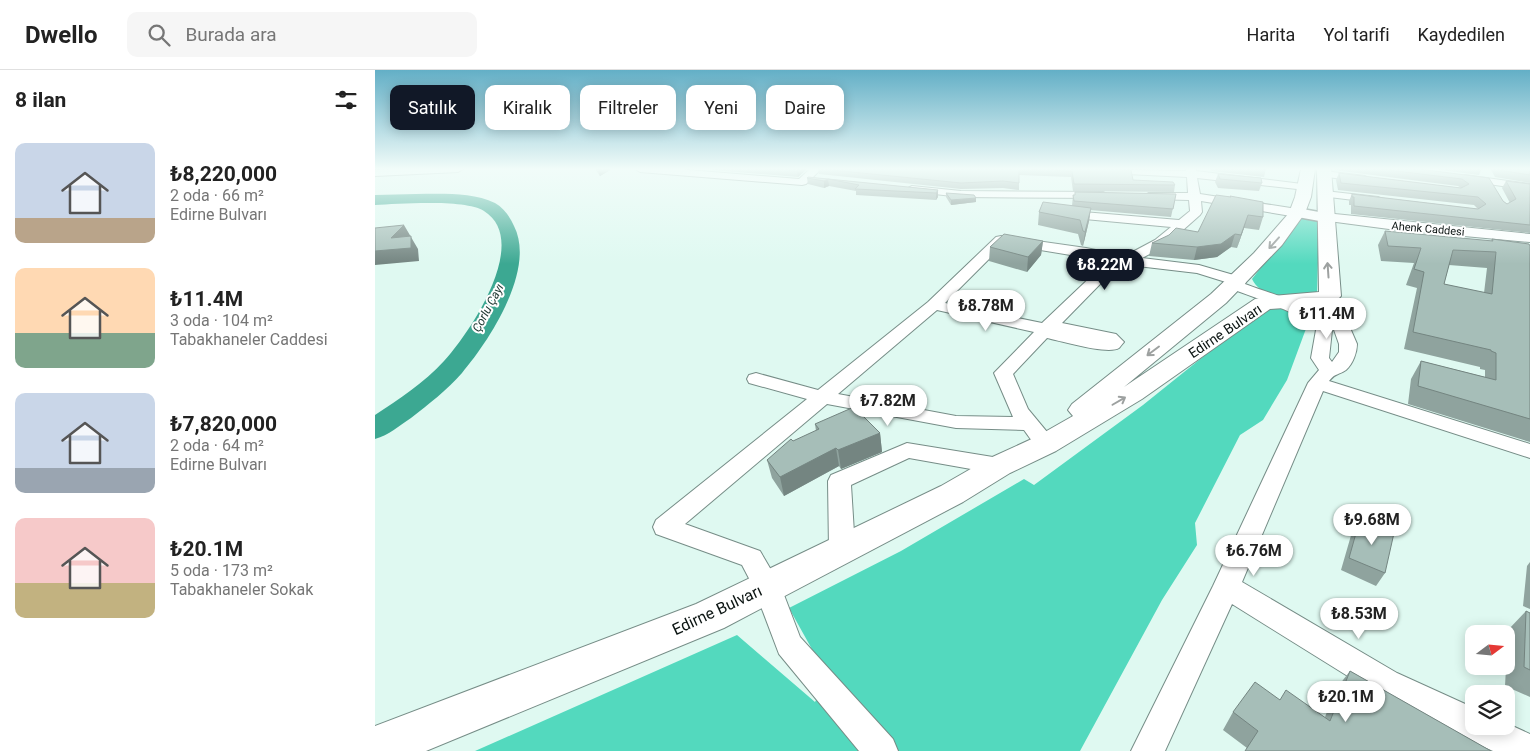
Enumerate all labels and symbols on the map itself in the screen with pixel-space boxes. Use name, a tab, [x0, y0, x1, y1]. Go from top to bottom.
street label: Ahenk Caddesi	[1391, 219, 1465, 239]
one-way arrow	[1268, 237, 1280, 250]
pin: ₺8.22M	[1064, 248, 1146, 291]
one-way arrow	[1324, 263, 1333, 279]
water label: Çorlu Çayı	[469, 281, 507, 334]
pin: ₺8.78M	[945, 290, 1027, 332]
pin: ₺11.4M	[1286, 298, 1368, 340]
street label: Edirne Bulvarı	[1185, 301, 1265, 361]
one-way arrow	[1147, 346, 1160, 357]
pin: ₺7.82M	[847, 384, 929, 427]
one-way arrow	[1111, 396, 1125, 406]
pin: ₺9.68M	[1331, 504, 1413, 546]
pin: ₺6.76M	[1213, 534, 1295, 577]
street label: Edirne Bulvarı	[669, 581, 765, 639]
pin: ₺8.53M	[1318, 598, 1400, 640]
north arrow	[1465, 625, 1515, 675]
pin: ₺20.1M	[1305, 680, 1387, 723]

